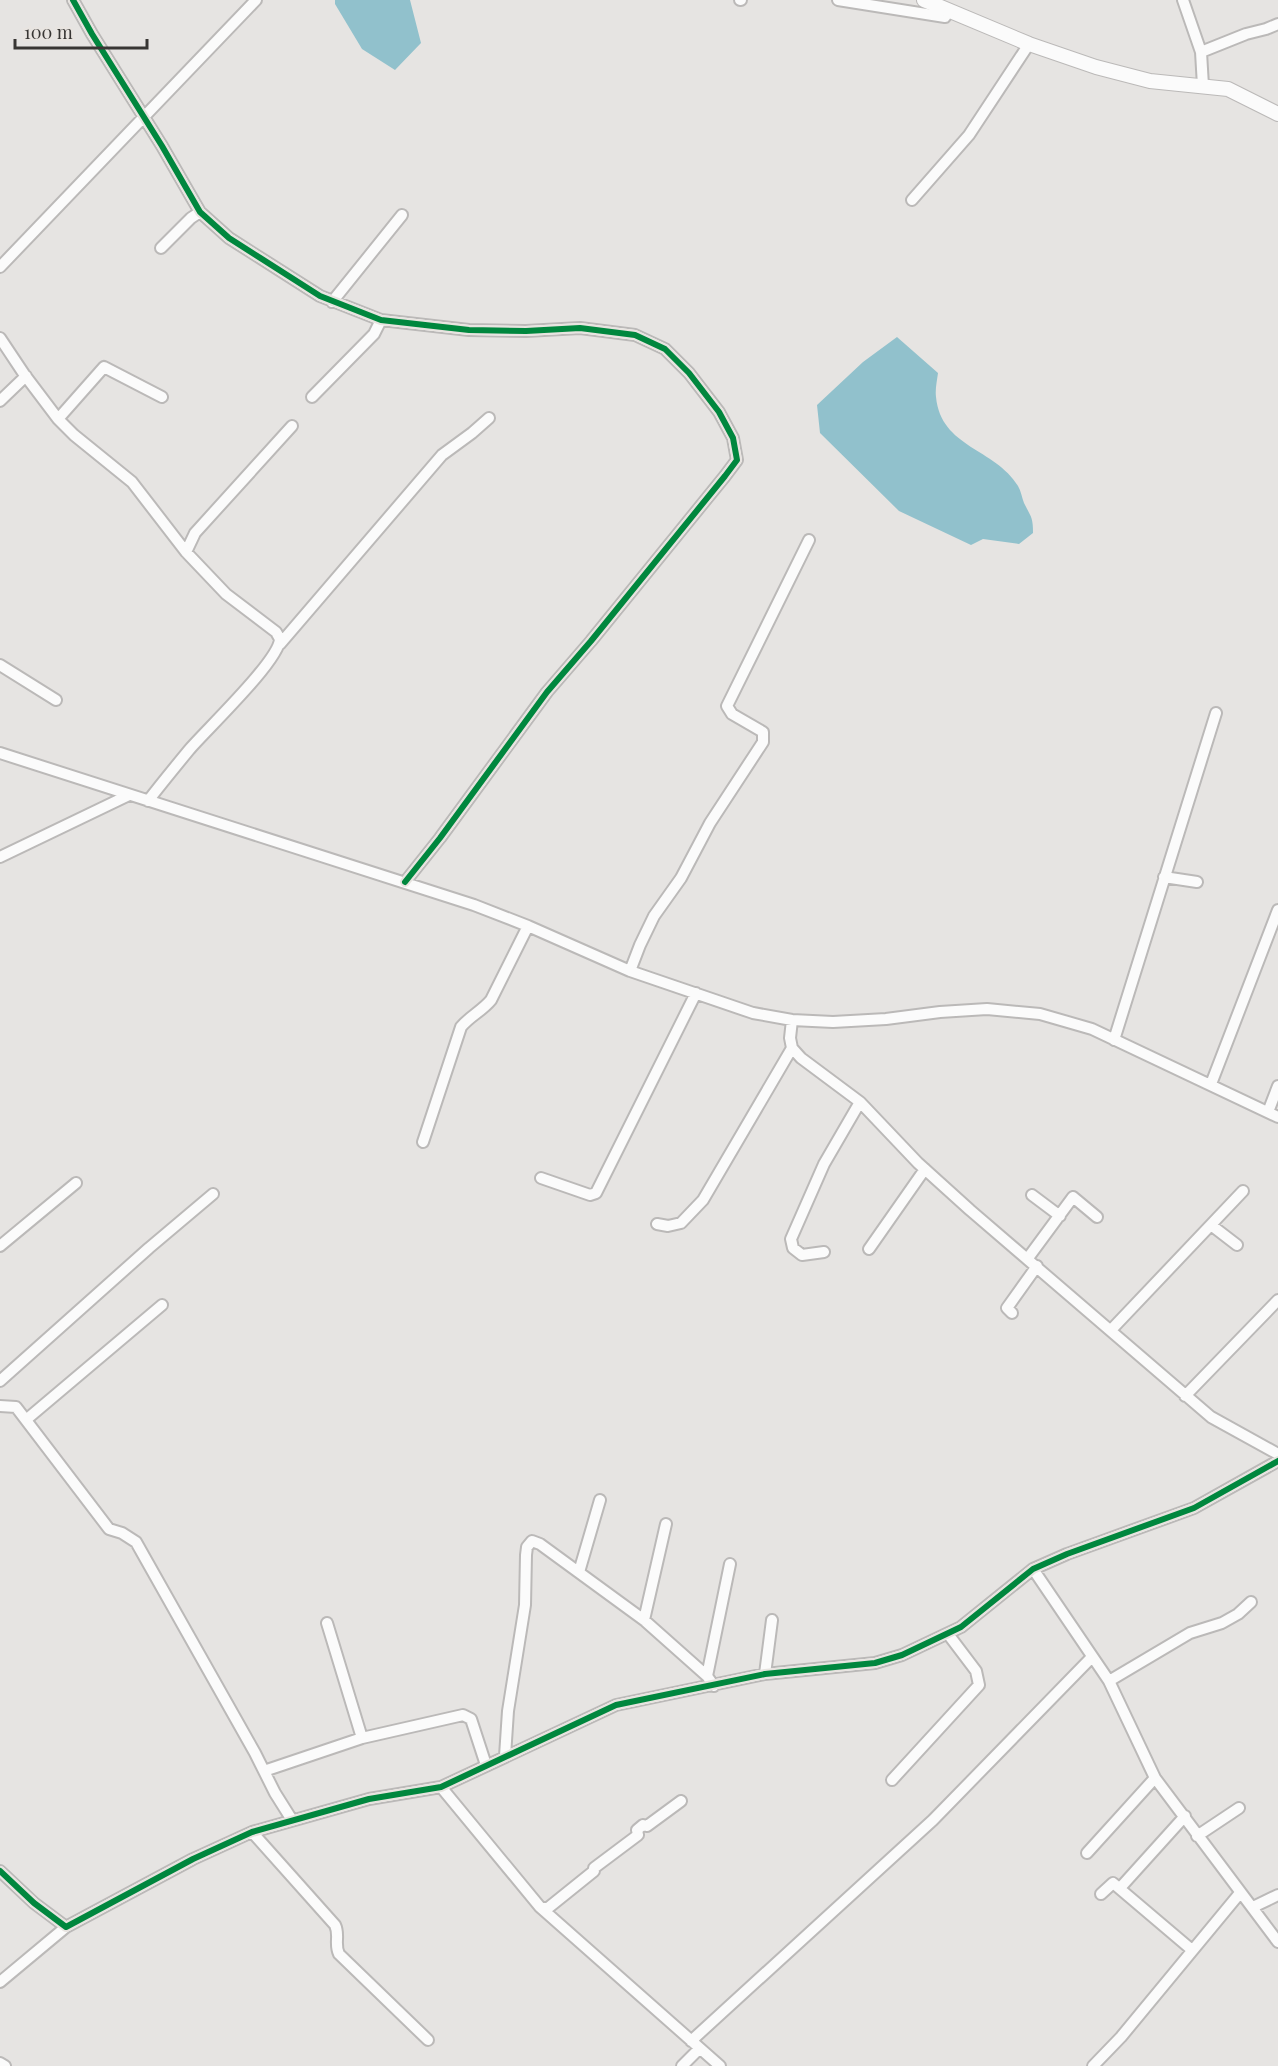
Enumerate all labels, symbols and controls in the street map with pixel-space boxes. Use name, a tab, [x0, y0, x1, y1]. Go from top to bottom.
scale bar	[15, 12, 147, 50]
text: 100 m	[24, 20, 73, 44]

